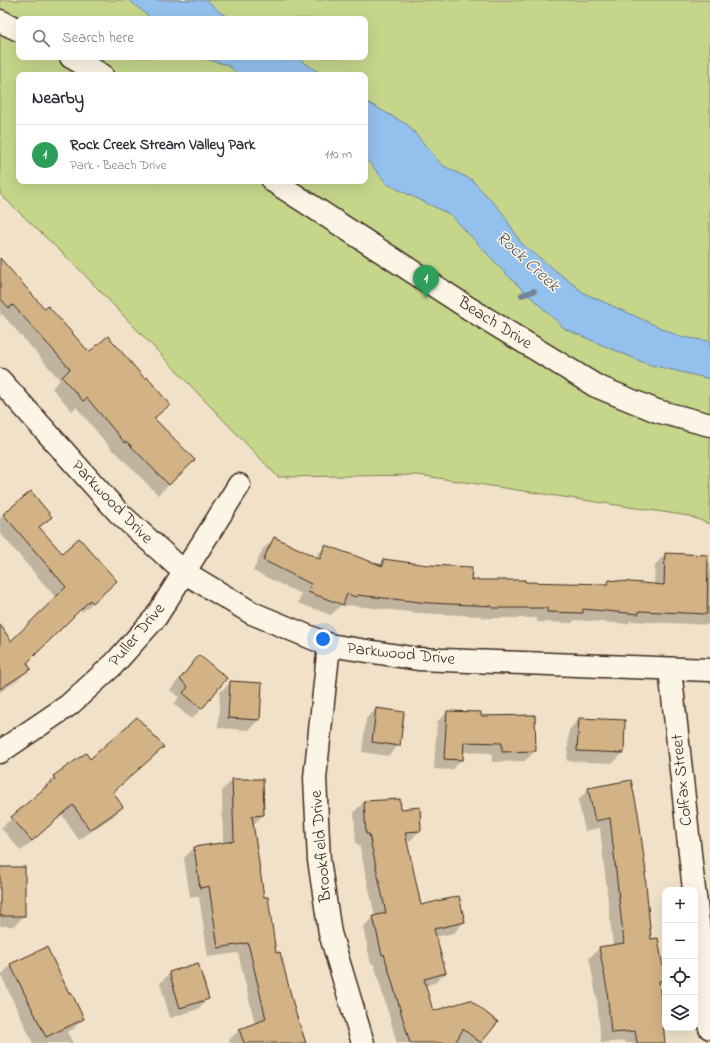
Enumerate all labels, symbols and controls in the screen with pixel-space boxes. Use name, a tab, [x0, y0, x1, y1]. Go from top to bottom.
search box	[16, 16, 368, 60]
icon: search	[30, 27, 52, 49]
text: Search here	[62, 27, 134, 49]
text: Nearby	[32, 86, 84, 111]
text: Rock Creek Stream Valley Park	[70, 134, 255, 156]
text: 1	[43, 145, 47, 164]
text: 110 m	[325, 145, 352, 164]
text: Park · Beach Drive	[70, 156, 167, 175]
water label: Rock Creek	[489, 225, 566, 299]
pin: 1	[413, 265, 439, 298]
street label: Beach Drive	[452, 290, 537, 356]
street label: Parkwood Drive	[65, 454, 159, 550]
street label: Puller Drive	[103, 597, 172, 672]
your location	[313, 629, 333, 649]
street label: Parkwood Drive	[346, 636, 457, 672]
street label: Colfax Street	[665, 733, 699, 827]
street label: Brookfield Drive	[304, 789, 338, 904]
map controls	[662, 887, 698, 1031]
button: +	[662, 887, 698, 923]
button: −	[662, 923, 698, 959]
button: locate	[662, 959, 698, 995]
button: layers	[662, 995, 698, 1031]

